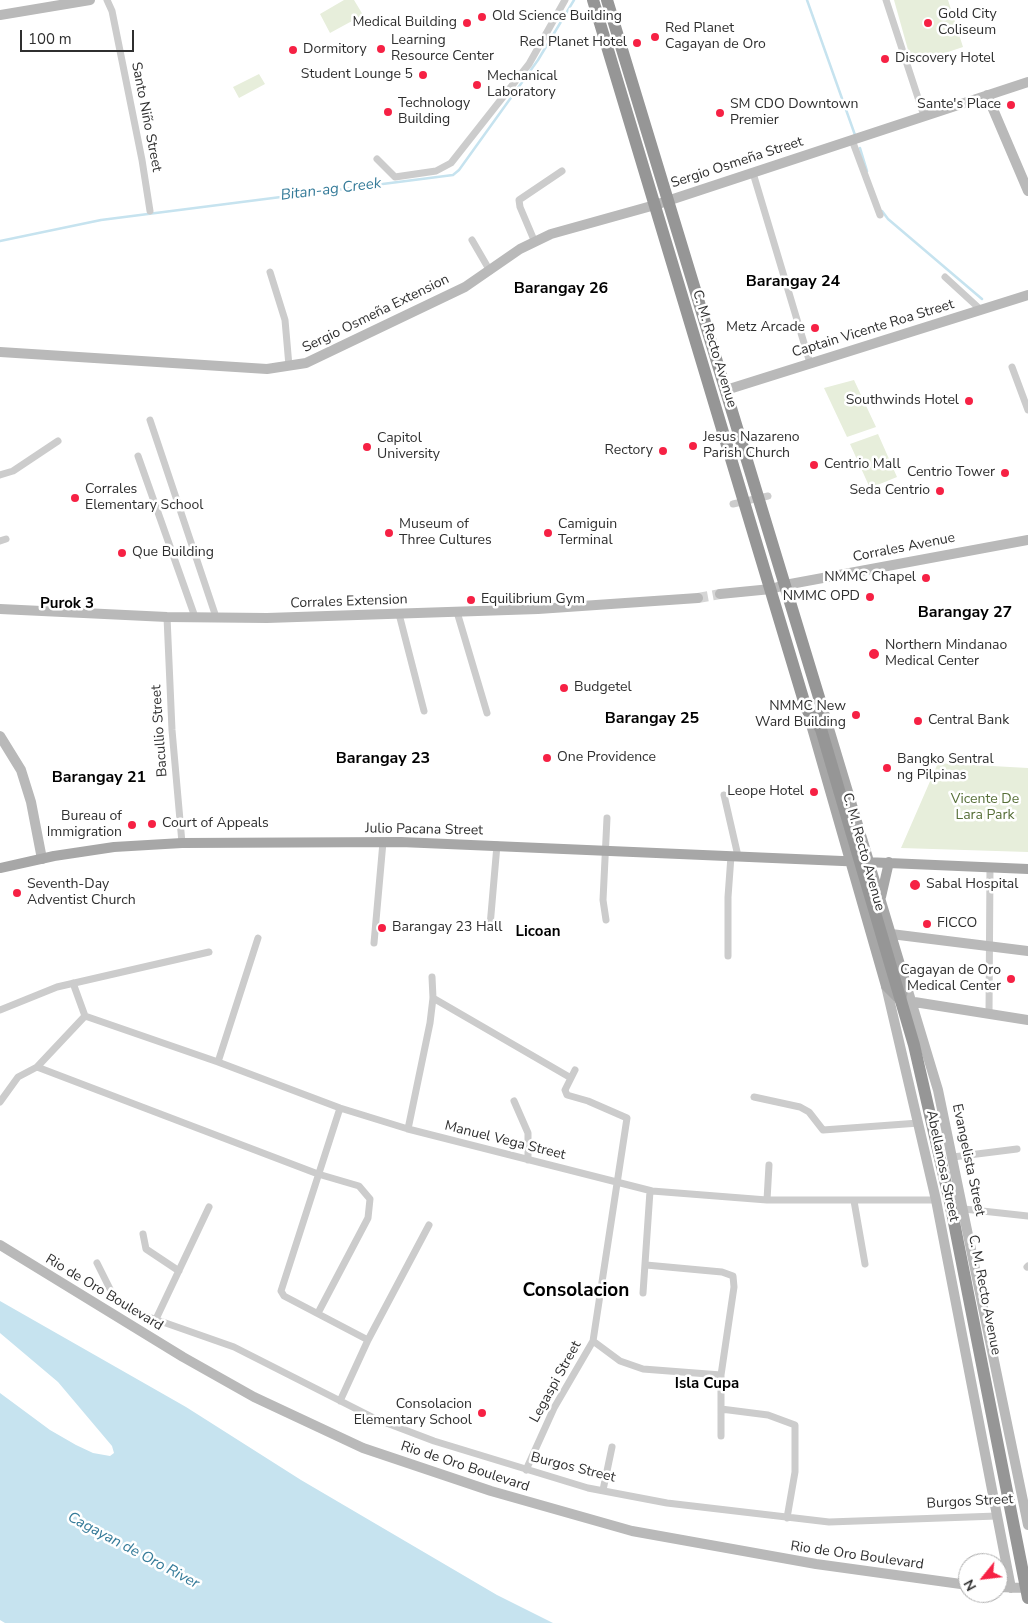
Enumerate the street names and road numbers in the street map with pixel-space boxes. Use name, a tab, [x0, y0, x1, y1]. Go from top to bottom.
street label: Santo Niño Street	[127, 61, 165, 173]
street label: Sergio Osmeña Street	[669, 134, 805, 192]
street label: Sergio Osmeña Extension	[300, 271, 452, 357]
street label: C. M. Recto Avenue	[688, 288, 740, 410]
street label: Captain Vicente Roa Street	[790, 296, 956, 362]
street label: Corrales Avenue	[852, 530, 956, 566]
street label: Corrales Extension	[290, 592, 408, 612]
street label: Bacullio Street	[148, 684, 172, 778]
street label: C. M. Recto Avenue	[838, 791, 888, 913]
street label: Julio Pacana Street	[365, 821, 483, 839]
street label: Evangelista Street	[948, 1102, 988, 1218]
street label: Abellanosa Street	[922, 1109, 962, 1223]
street label: Manuel Vega Street	[443, 1118, 567, 1164]
street label: C. M. Recto Avenue	[964, 1233, 1004, 1357]
street label: Rio de Oro Boulevard	[42, 1251, 166, 1335]
street label: Legaspi Street	[527, 1338, 585, 1426]
street label: Rio de Oro Boulevard	[399, 1438, 531, 1496]
street label: Burgos Street	[529, 1449, 617, 1487]
street label: Burgos Street	[926, 1491, 1014, 1513]
street label: Rio de Oro Boulevard	[789, 1538, 925, 1574]

